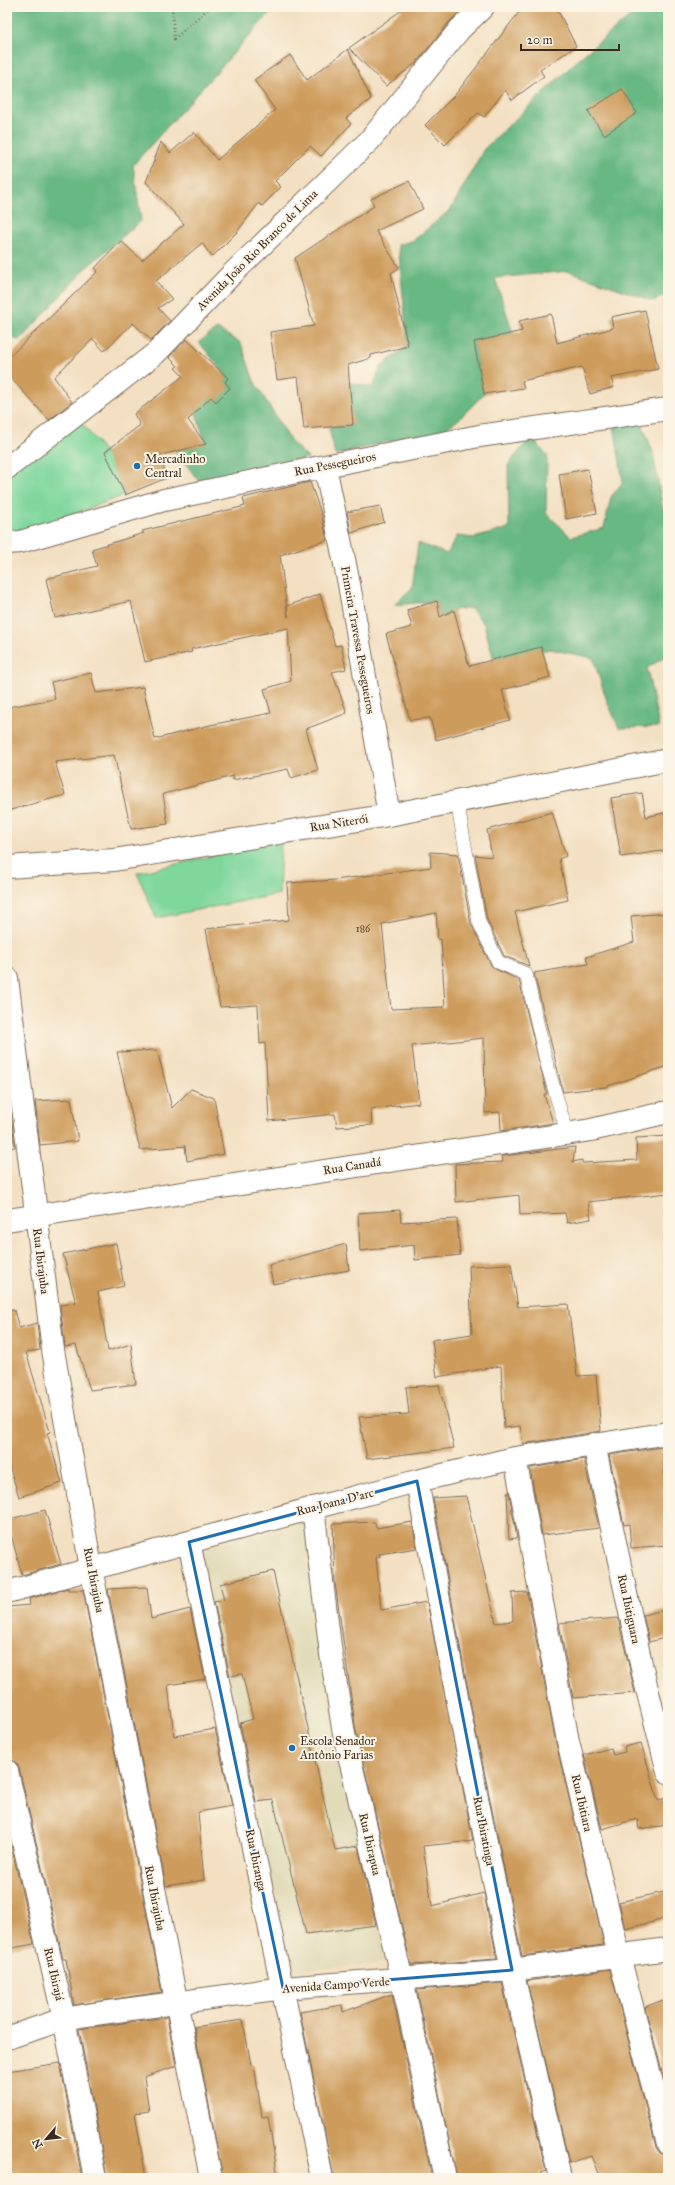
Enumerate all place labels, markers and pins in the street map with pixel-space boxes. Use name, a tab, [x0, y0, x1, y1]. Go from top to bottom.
place label: Mercadinho Central	[145, 452, 205, 480]
marker: Mercadinho Central	[132, 461, 142, 471]
place label: Escola Senador Antônio Farias	[299, 1734, 376, 1762]
marker: Escola Senador Antônio Farias	[287, 1743, 297, 1753]

